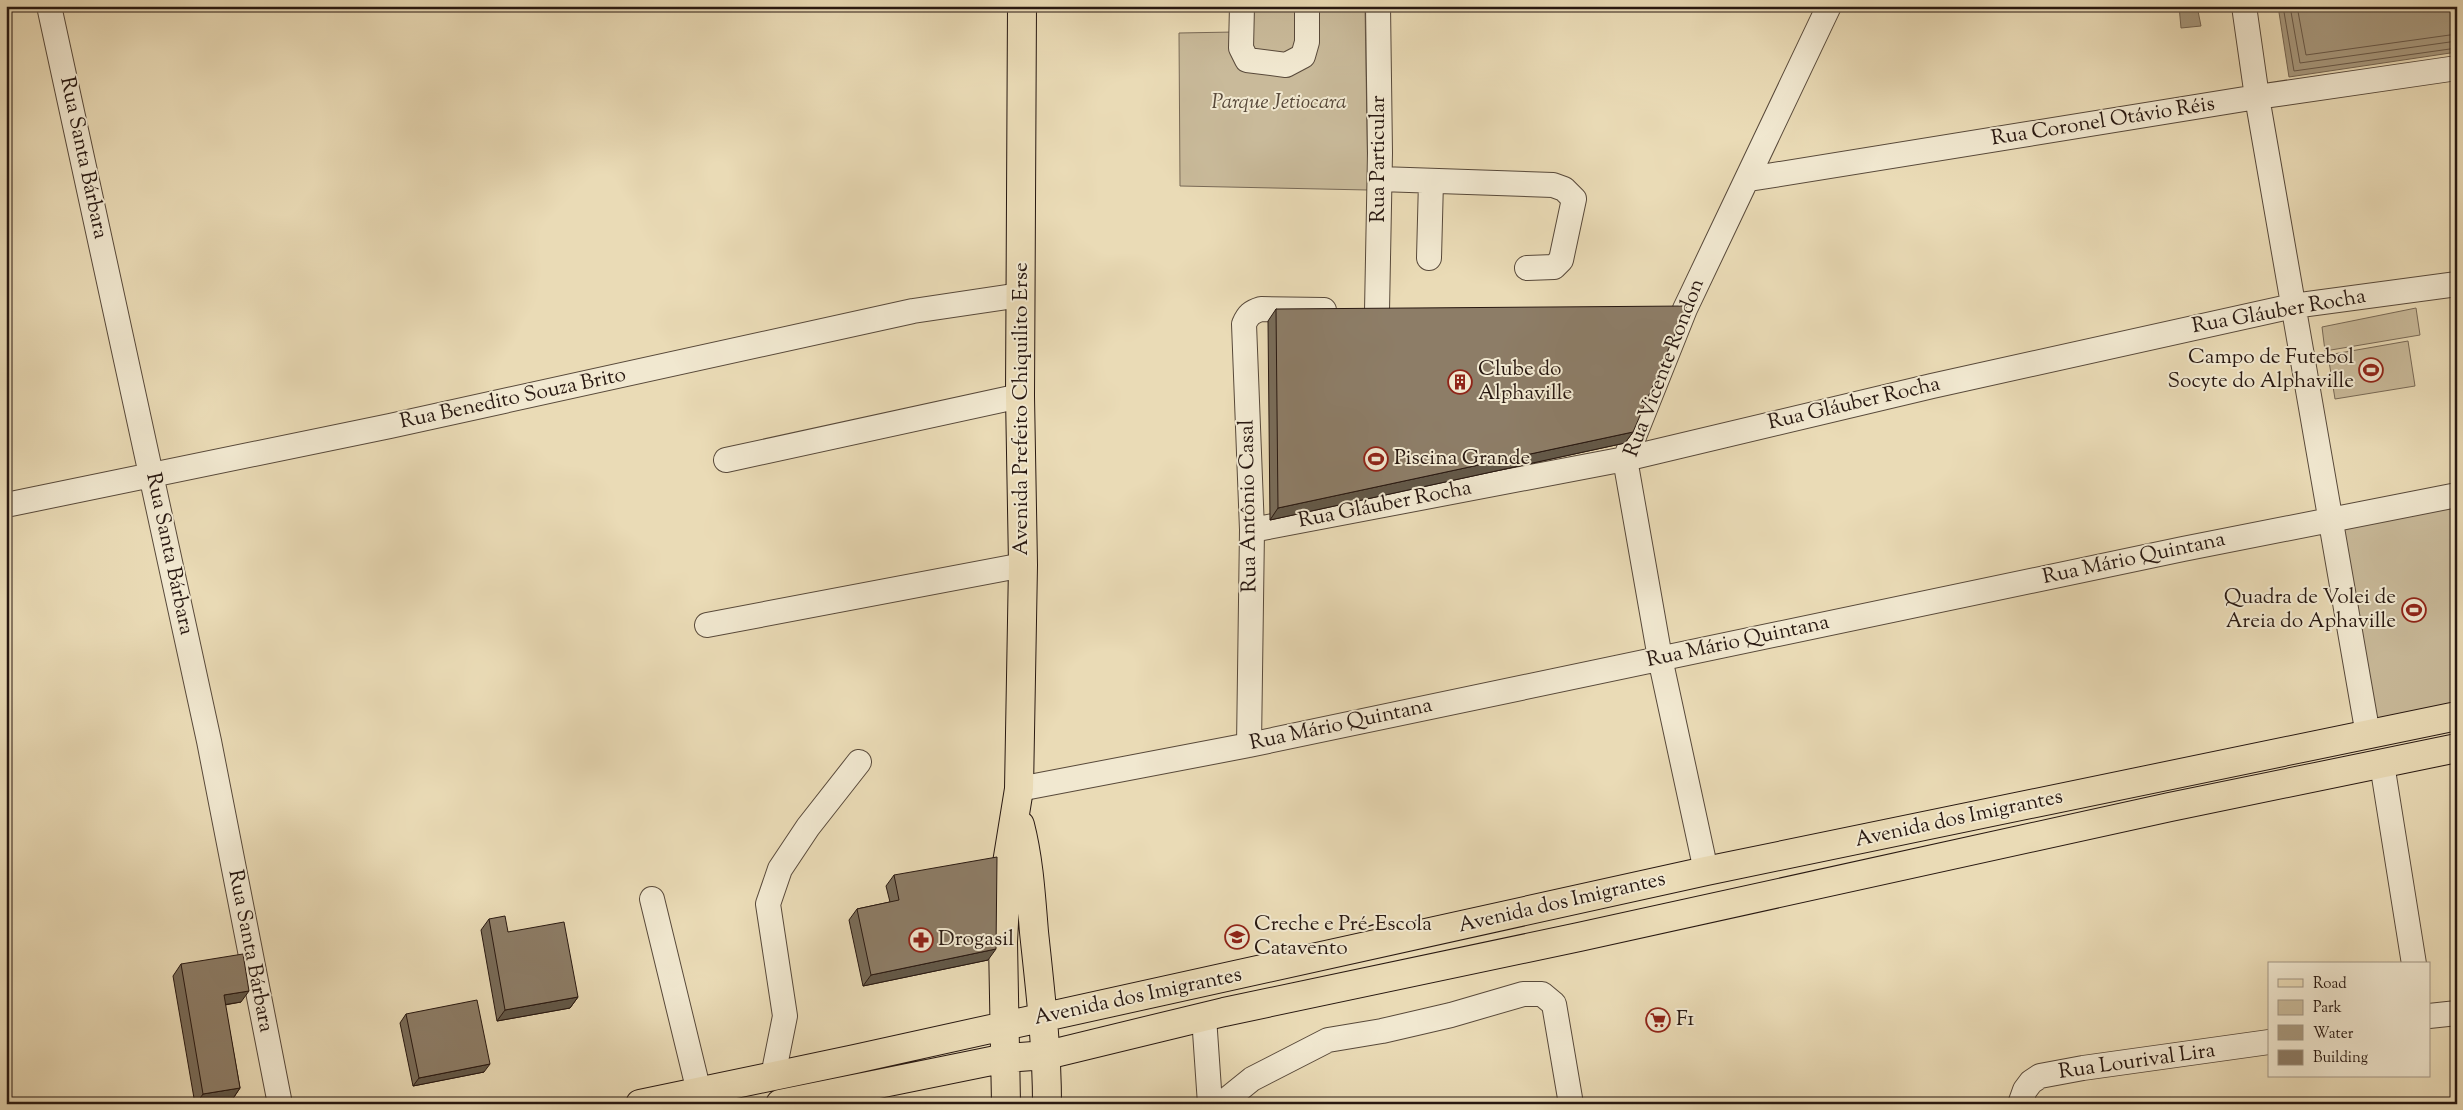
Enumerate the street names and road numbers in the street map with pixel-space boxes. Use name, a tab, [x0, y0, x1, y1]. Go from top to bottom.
street label: Rua Santa Bárbara	[51, 74, 115, 242]
street label: Rua Coronel Otávio Réis	[1989, 90, 2217, 154]
street label: Rua Particular	[1364, 95, 1394, 223]
street label: Avenida Prefeito Chiquilito Erse	[1007, 262, 1037, 556]
street label: Rua Vicente Rondon	[1617, 274, 1713, 462]
street label: Rua Gláuber Rocha	[2190, 282, 2369, 342]
street label: Rua Benedito Souza Brito	[397, 360, 629, 438]
street label: Rua Gláuber Rocha	[1765, 370, 1943, 438]
street label: Rua Antônio Casal	[1232, 419, 1266, 593]
street label: Rua Santa Bárbara	[137, 470, 201, 638]
street label: Rua Gláuber Rocha	[1296, 473, 1475, 537]
street label: Rua Mário Quintana	[2040, 525, 2228, 593]
street label: Rua Mário Quintana	[1644, 608, 1832, 676]
street label: Rua Mário Quintana	[1247, 691, 1435, 759]
street label: Avenida dos Imigrantes	[1852, 782, 2066, 856]
street label: Avenida dos Imigrantes	[1456, 865, 1668, 941]
street label: Rua Santa Bárbara	[220, 867, 281, 1035]
street label: Avenida dos Imigrantes	[1031, 960, 1245, 1034]
street label: Rua Lourival Lira	[2057, 1036, 2218, 1088]

